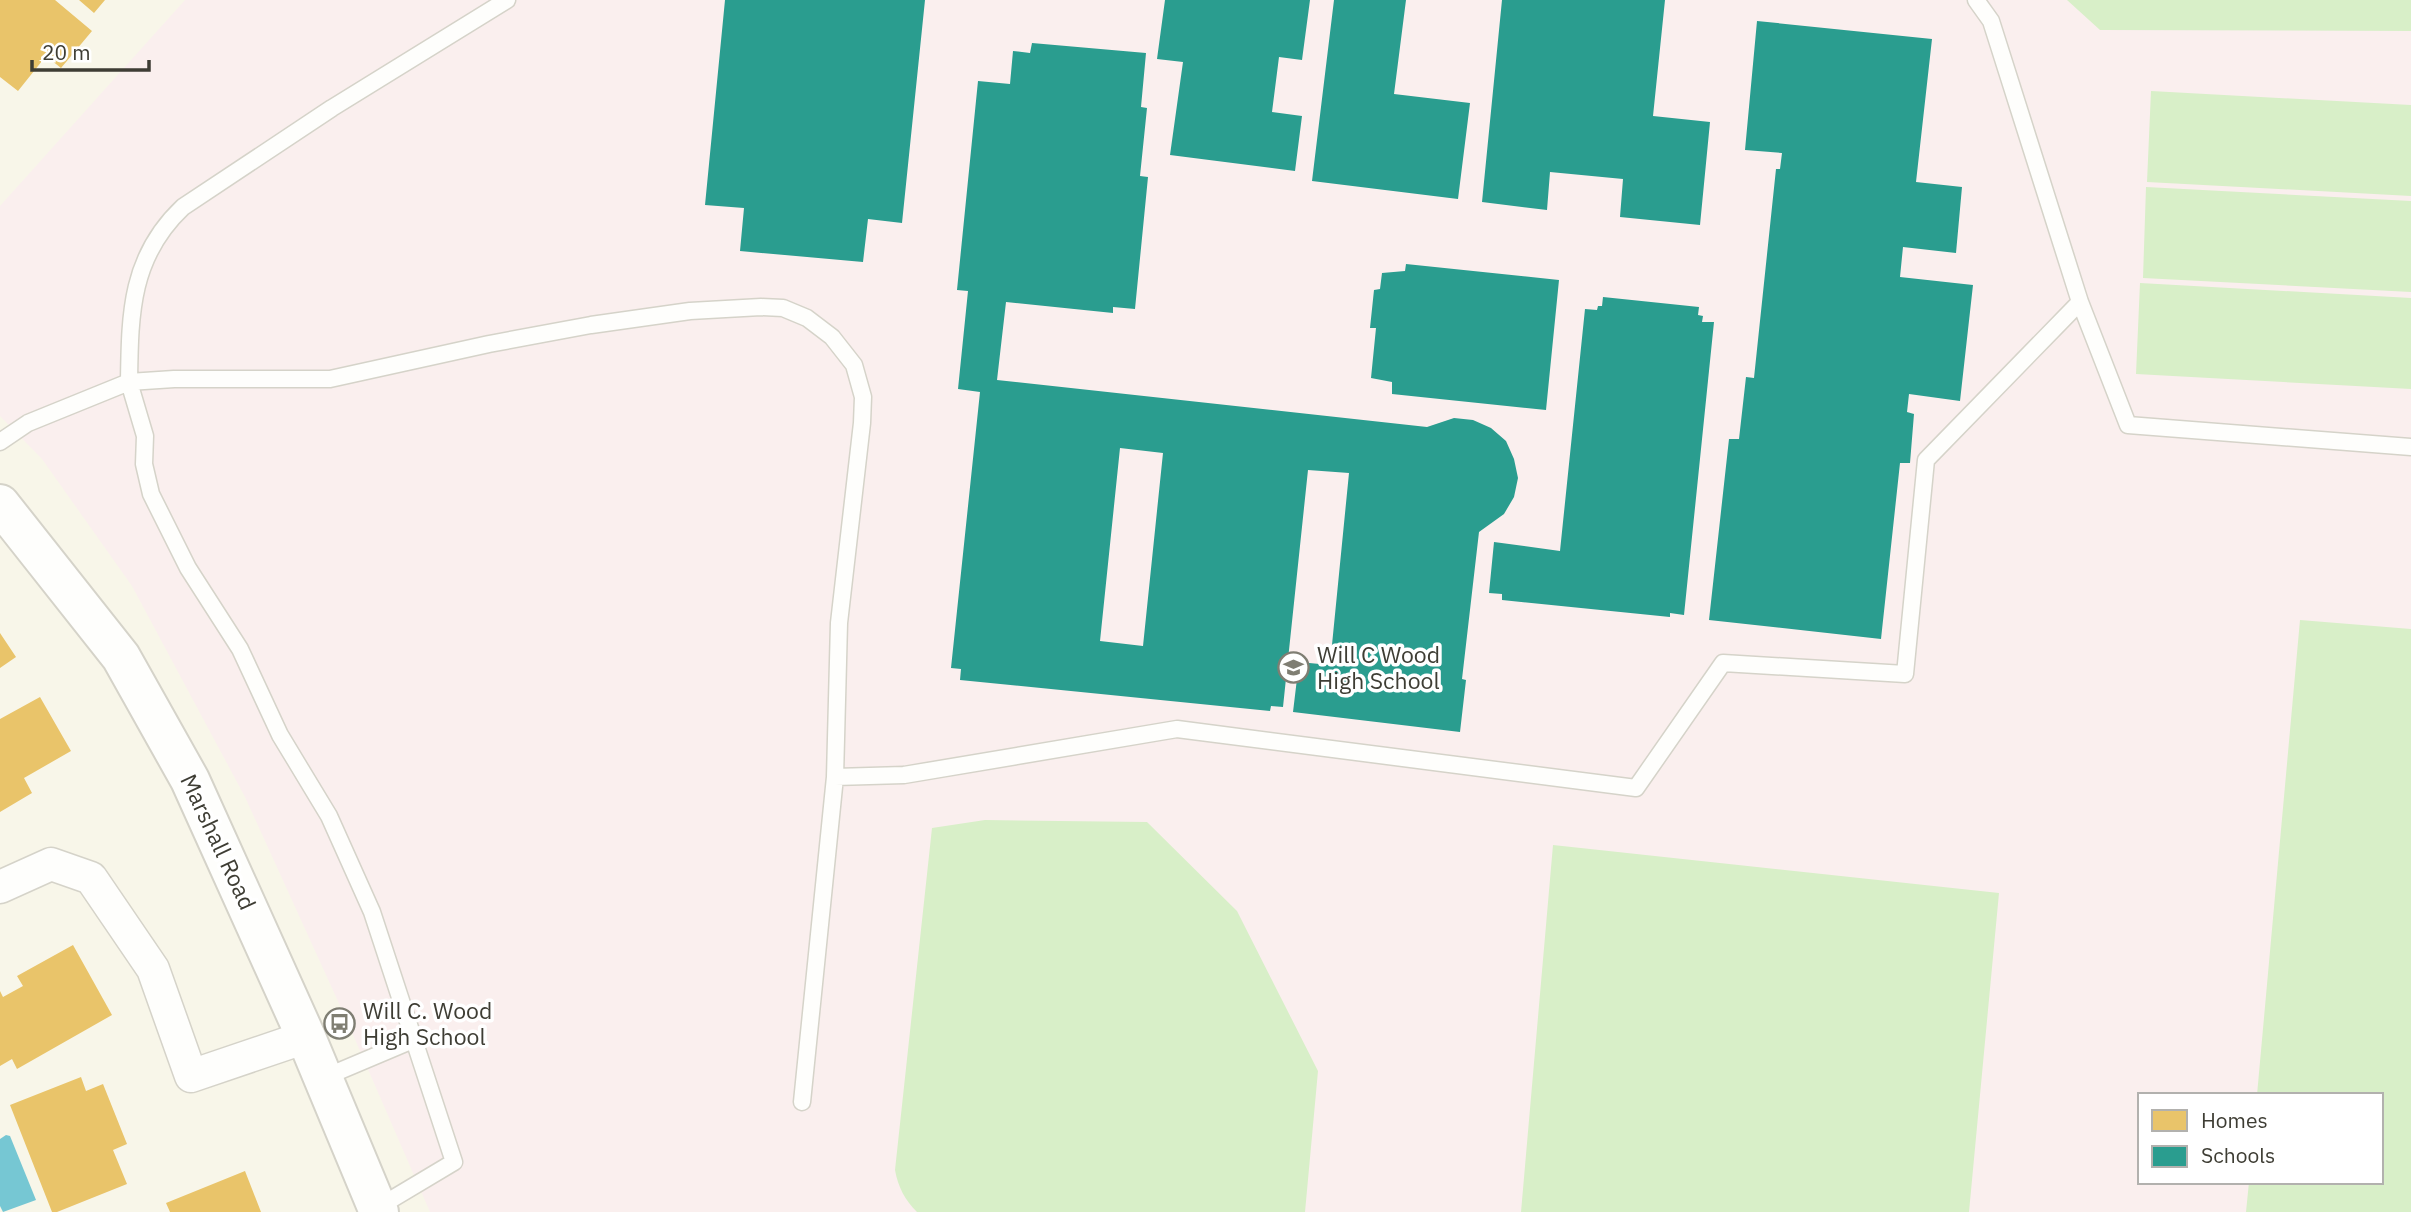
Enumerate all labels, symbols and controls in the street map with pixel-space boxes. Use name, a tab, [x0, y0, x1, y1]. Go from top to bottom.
scale bar	[32, 28, 149, 72]
text: 20 m	[42, 38, 91, 66]
place label: Will C Wood High School	[1317, 639, 1440, 695]
school or university icon: Will C Wood High School	[1277, 651, 1311, 685]
street label: Marshall Road	[174, 769, 263, 914]
place label: Will C. Wood High School	[363, 995, 492, 1051]
bus stop icon: Will C. Wood High School	[323, 1007, 357, 1041]
legend	[2138, 1093, 2383, 1184]
text: Homes	[2201, 1106, 2268, 1134]
text: Schools	[2201, 1141, 2275, 1169]

